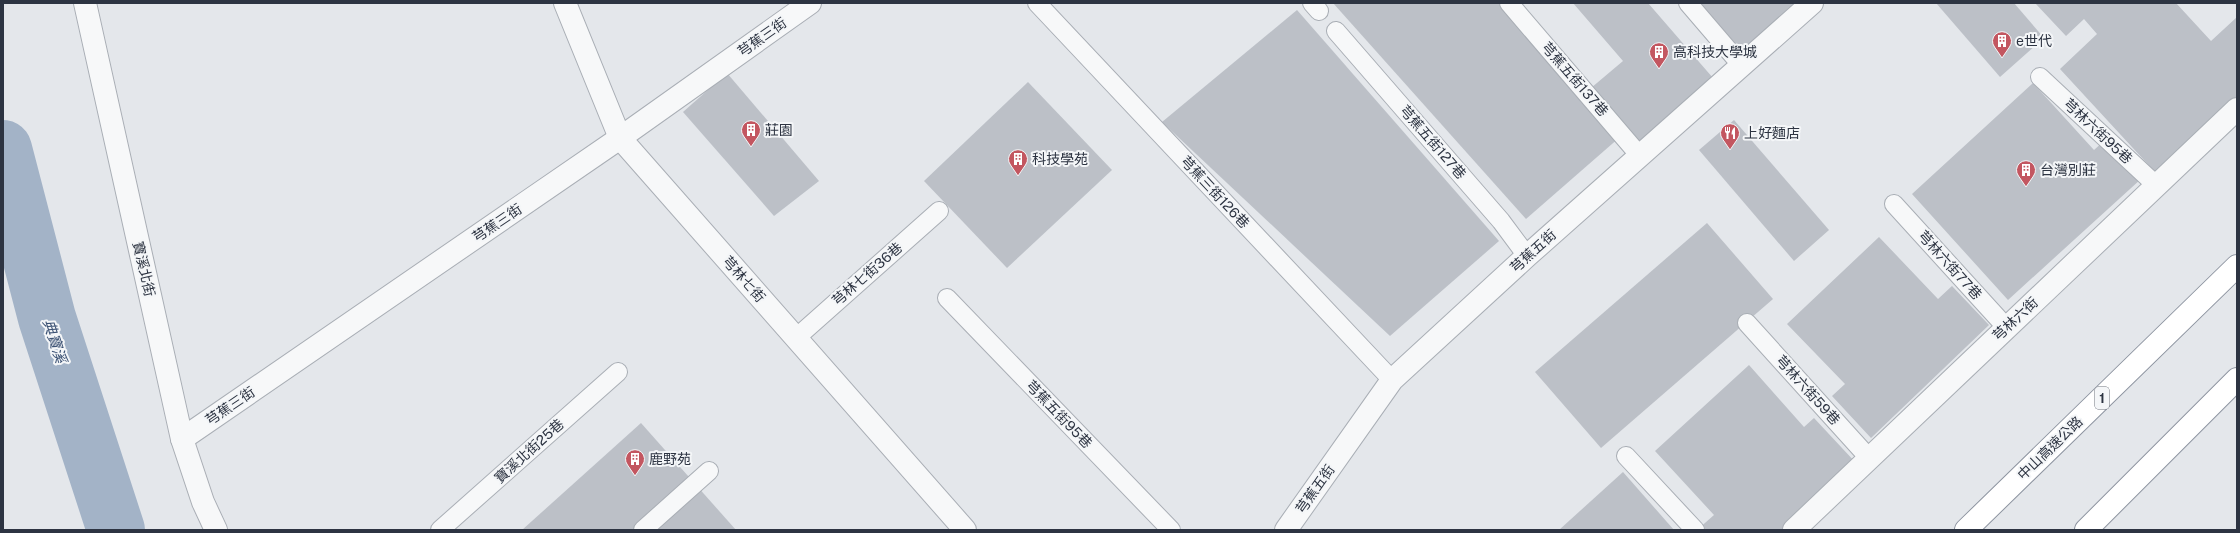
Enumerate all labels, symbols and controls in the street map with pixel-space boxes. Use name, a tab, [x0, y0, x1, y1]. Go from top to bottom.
street label: 芎蕉三街	[734, 14, 790, 60]
building icon: e世代	[1991, 30, 2013, 58]
place label: e世代	[2016, 33, 2052, 49]
street label: 芎蕉五街137巷	[1539, 39, 1611, 119]
building icon: 高科技大學城	[1648, 41, 1670, 69]
place label: 高科技大學城	[1673, 44, 1757, 60]
street label: 芎林六街95巷	[2060, 95, 2136, 167]
street label: 芎蕉五街127巷	[1397, 102, 1469, 182]
building icon: 莊園	[740, 119, 762, 147]
place label: 莊園	[765, 122, 793, 138]
restaurant icon: 上好麵店	[1719, 122, 1741, 150]
place label: 上好麵店	[1744, 125, 1800, 141]
building icon: 科技學苑	[1007, 148, 1029, 176]
place label: 科技學苑	[1032, 151, 1088, 167]
street label: 芎蕉三街126巷	[1178, 153, 1252, 231]
building icon: 台灣別莊	[2015, 159, 2037, 187]
place label: 台灣別莊	[2040, 162, 2096, 178]
street label: 芎蕉三街	[469, 201, 525, 245]
street label: 芎蕉五街	[1507, 226, 1559, 276]
street label: 芎林六街77巷	[1915, 227, 1985, 303]
street label: 芎林七街36巷	[829, 239, 905, 309]
street label: 寶溪北街	[130, 240, 158, 298]
street label: 芎林七街	[720, 253, 768, 305]
street label: 芎林六街	[1989, 294, 2041, 344]
water label: 典寶溪	[40, 317, 71, 367]
street label: 芎林六街59巷	[1773, 352, 1843, 428]
street label: 芎蕉五街95巷	[1023, 377, 1095, 451]
street label: 芎蕉三街	[202, 384, 258, 428]
road number: 1	[2095, 387, 2109, 409]
street label: 中山高速公路	[2014, 413, 2086, 483]
street label: 寶溪北街25巷	[491, 416, 567, 486]
building icon: 鹿野苑	[624, 448, 646, 476]
place label: 鹿野苑	[649, 451, 691, 467]
street label: 芎蕉五街	[1292, 461, 1338, 517]

